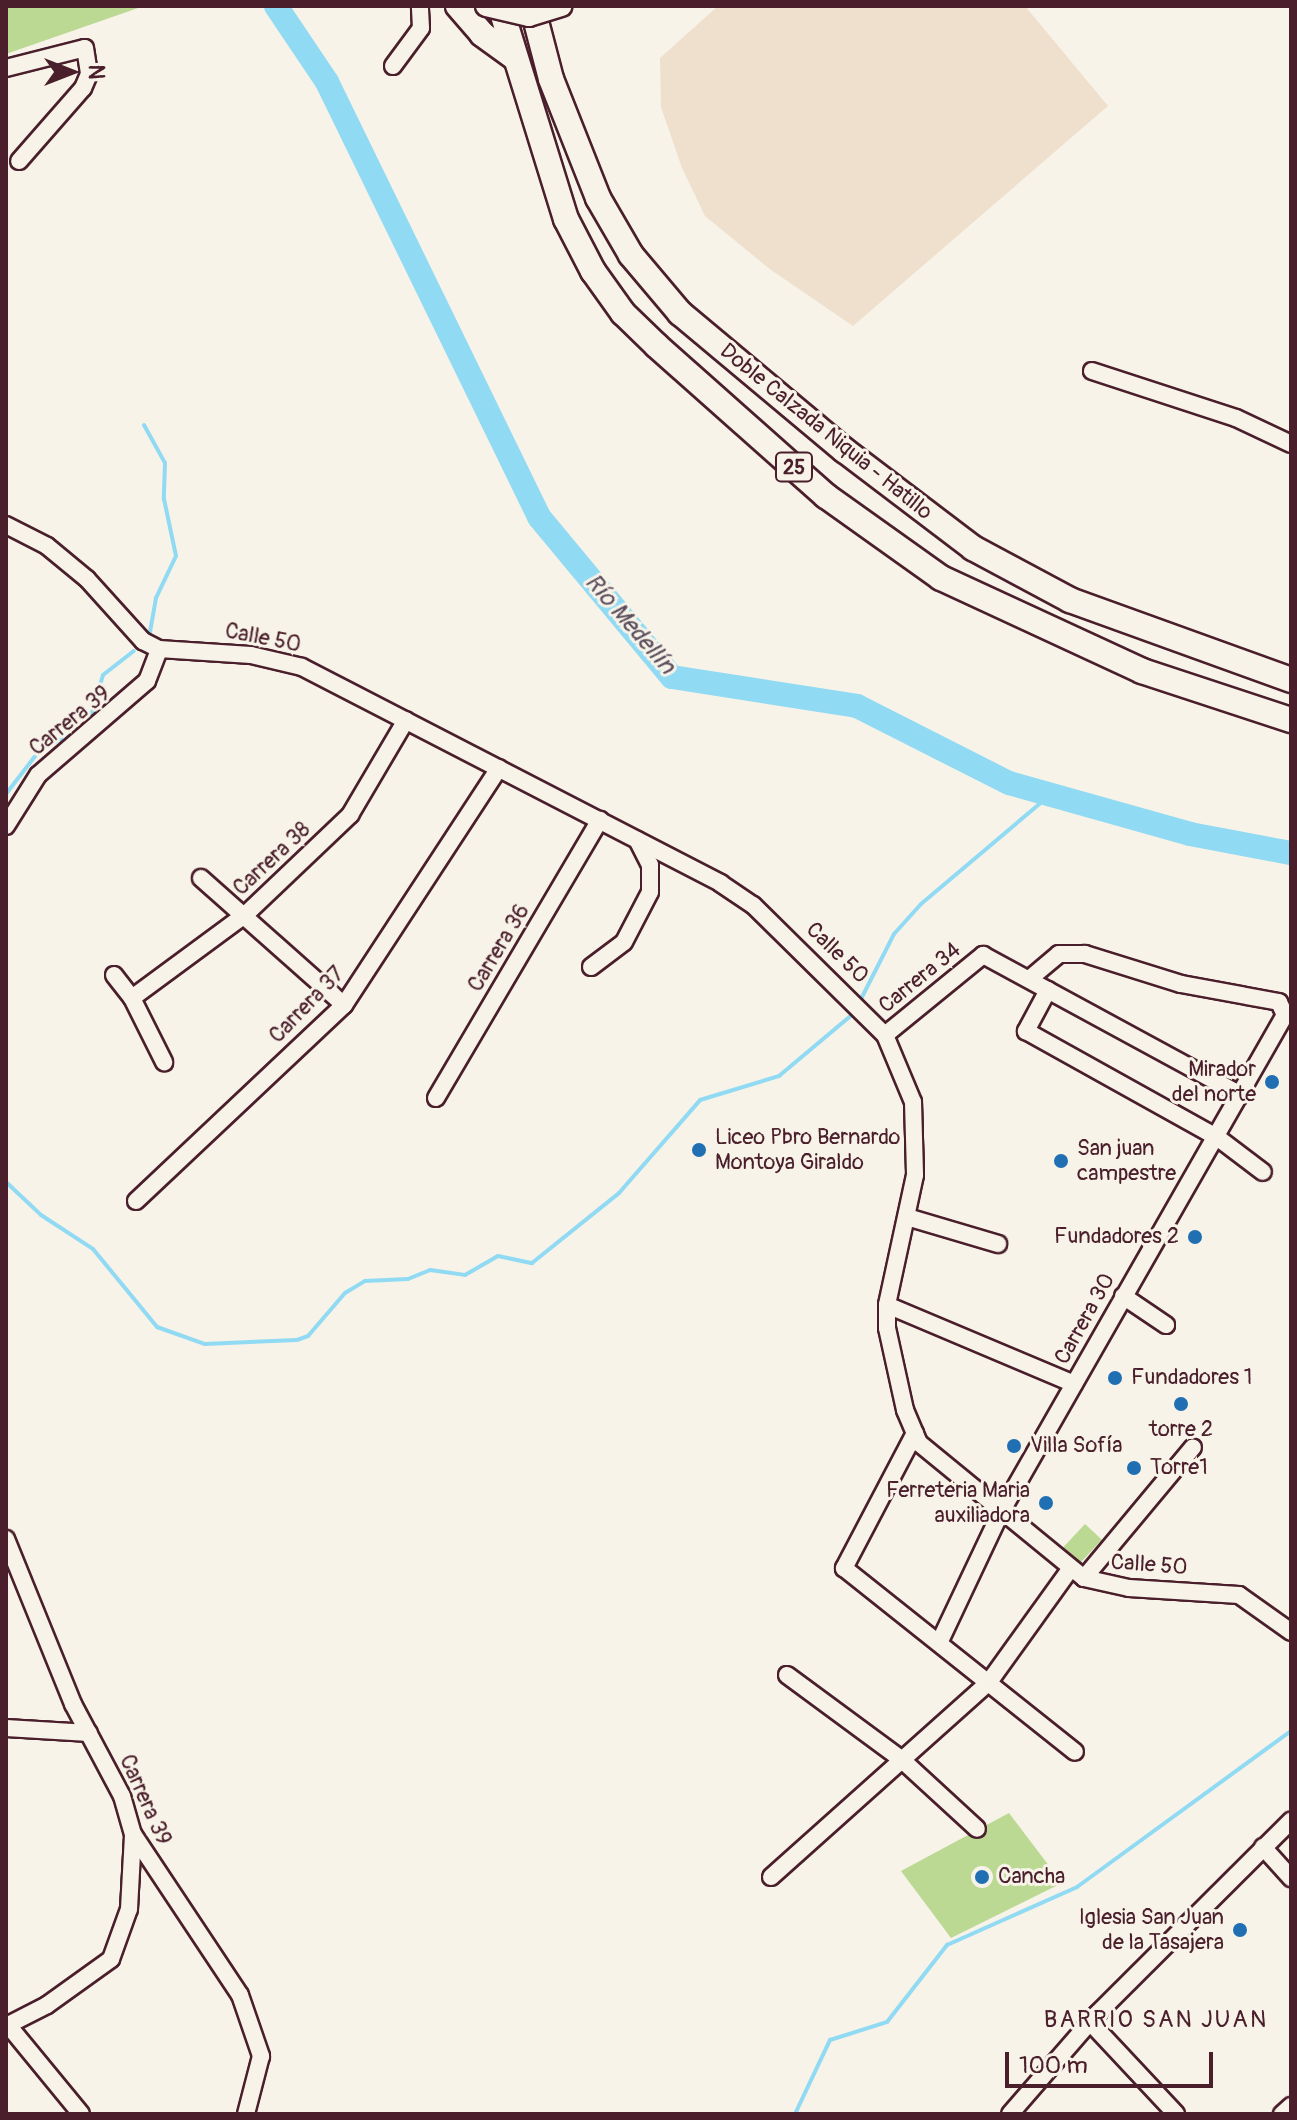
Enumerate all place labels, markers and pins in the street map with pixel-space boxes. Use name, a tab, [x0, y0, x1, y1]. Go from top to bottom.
place label: Mirador del norte	[1172, 1056, 1256, 1108]
marker: Mirador del norte	[1263, 1073, 1281, 1091]
place label: Liceo Pbro Bernardo Montoya Giraldo	[715, 1124, 900, 1176]
place label: San juan campestre	[1077, 1135, 1176, 1186]
marker: Liceo Pbro Bernardo Montoya Giraldo	[690, 1141, 708, 1159]
marker: San juan campestre	[1052, 1152, 1070, 1170]
place label: Fundadores 2	[1054, 1224, 1179, 1250]
marker: Fundadores 2	[1186, 1228, 1204, 1246]
place label: Fundadores 1	[1131, 1365, 1252, 1391]
marker: Fundadores 1	[1106, 1369, 1124, 1387]
marker: torre 2	[1172, 1395, 1190, 1413]
place label: torre 2	[1149, 1417, 1213, 1443]
place label: Villa Sofía	[1030, 1433, 1123, 1459]
marker: Villa Sofía	[1005, 1437, 1023, 1455]
place label: Torre1	[1150, 1455, 1208, 1481]
marker: Torre1	[1125, 1459, 1143, 1477]
place label: Ferreteria Maria auxiliadora	[886, 1477, 1030, 1528]
marker: Ferreteria Maria auxiliadora	[1037, 1494, 1055, 1512]
place label: Cancha	[998, 1864, 1065, 1890]
marker: Cancha	[973, 1868, 991, 1886]
place label: Iglesia San Juan de la Tasajera	[1079, 1904, 1224, 1956]
marker: Iglesia San Juan de la Tasajera	[1231, 1921, 1249, 1939]

